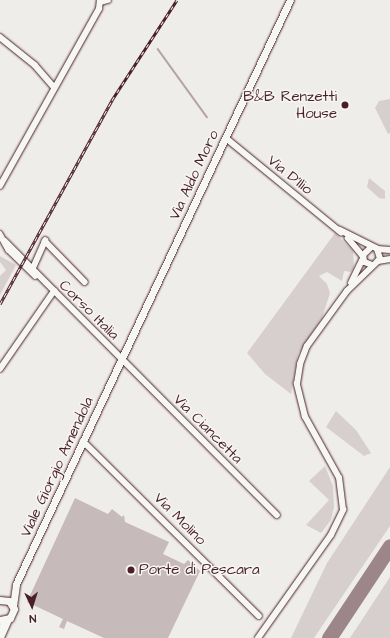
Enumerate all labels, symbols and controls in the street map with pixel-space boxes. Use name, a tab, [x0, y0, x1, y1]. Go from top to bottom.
place label: B&B Renzetti House	[243, 87, 337, 122]
marker: B&B Renzetti House	[340, 100, 350, 110]
street label: Via Aldo Moro	[165, 127, 223, 223]
street label: Via D'Ilio	[264, 151, 316, 199]
street label: Corso Italia	[55, 276, 123, 344]
street label: Via Ciancetta	[170, 391, 246, 467]
street label: Viale Giorgio Amendola	[17, 394, 97, 540]
street label: Via Molino	[150, 489, 210, 549]
place label: Porte di Pescara	[139, 561, 260, 579]
marker: Porte di Pescara	[126, 565, 136, 575]
north arrow	[12, 586, 52, 626]
text: N	[29, 611, 37, 626]

